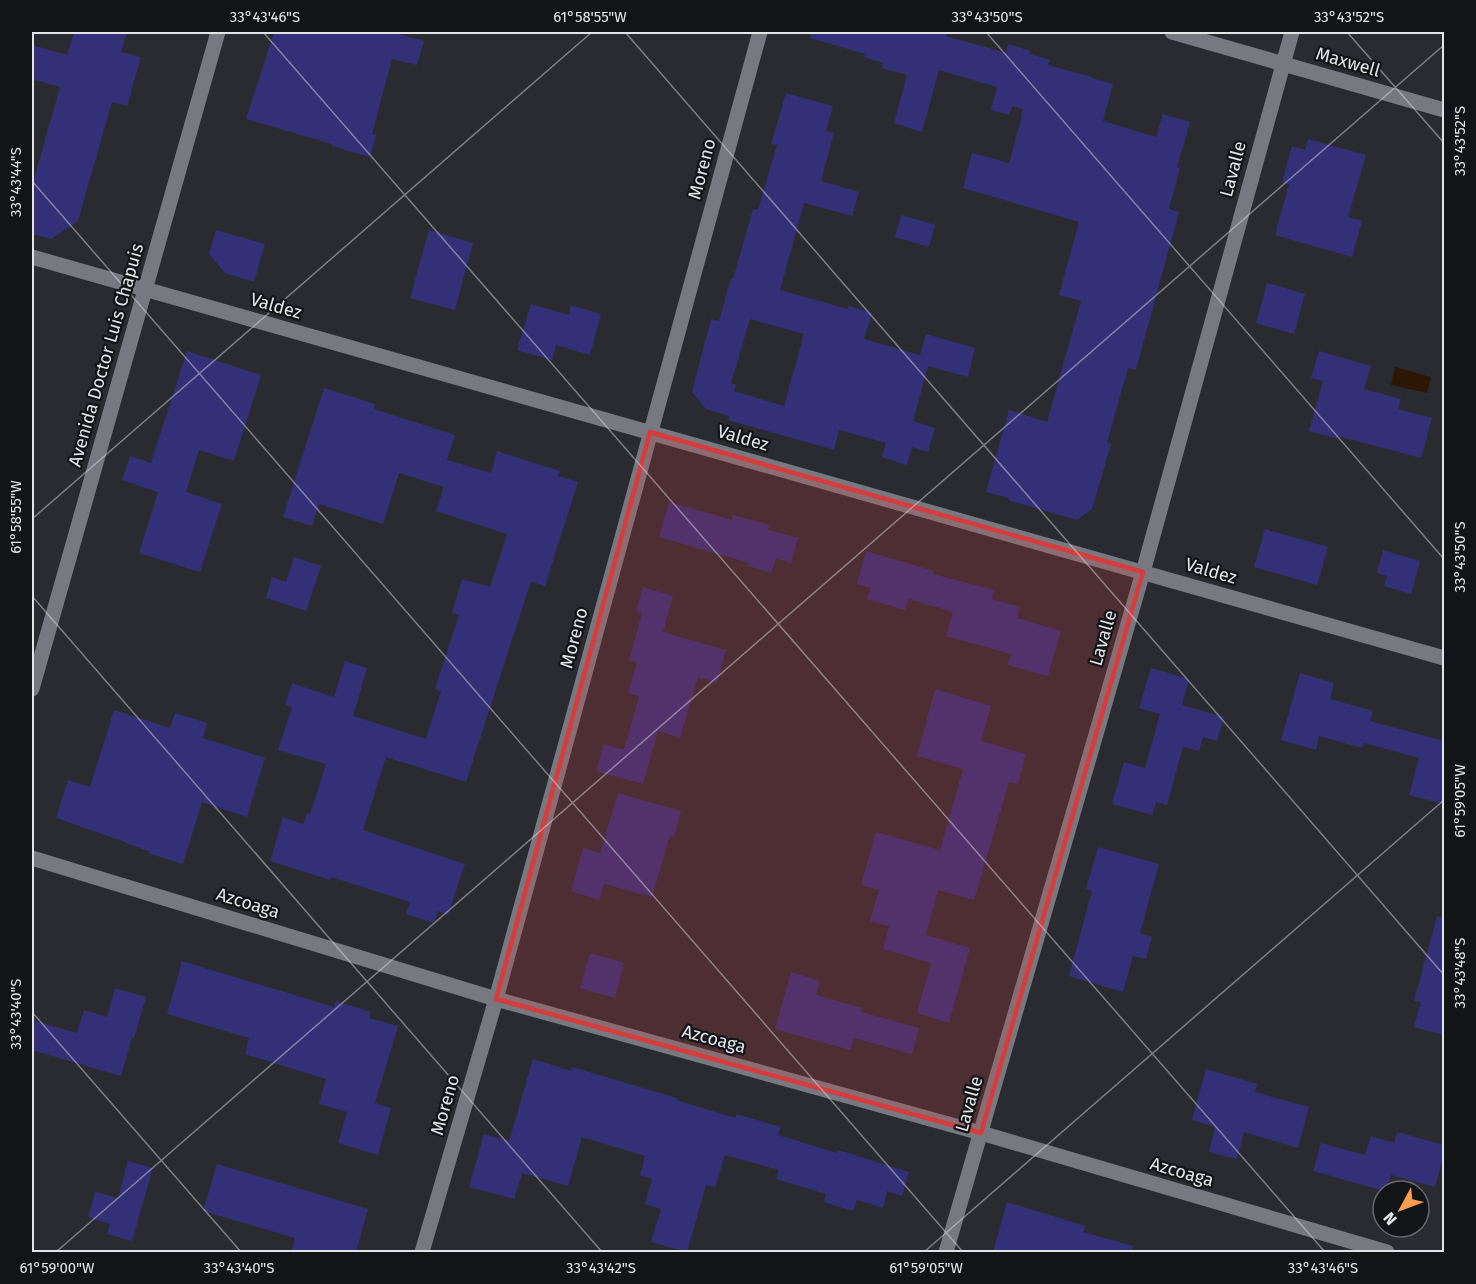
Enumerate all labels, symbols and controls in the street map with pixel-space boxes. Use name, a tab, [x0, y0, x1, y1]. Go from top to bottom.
text: 33°43'46"S	[230, 8, 300, 26]
text: 61°58'55"W	[553, 8, 627, 26]
text: 33°43'50"S	[951, 8, 1023, 26]
text: 33°43'52"S	[1314, 8, 1384, 26]
street label: Maxwell	[1313, 42, 1383, 82]
text: 33°43'52"S	[1451, 106, 1469, 176]
street label: Moreno	[683, 136, 721, 202]
street label: Lavalle	[1215, 139, 1251, 199]
text: 33°43'44"S	[7, 147, 25, 217]
street label: Avenida Doctor Luis Chapuis	[64, 241, 148, 469]
street label: Valdez	[248, 288, 304, 324]
street label: Valdez	[715, 420, 771, 456]
text: 61°58'55"W	[7, 480, 25, 554]
text: 33°43'50"S	[1451, 521, 1469, 593]
street label: Valdez	[1183, 553, 1239, 589]
street label: Moreno	[555, 605, 593, 671]
street label: Lavalle	[1085, 608, 1121, 668]
text: 61°59'05"W	[1451, 764, 1469, 838]
street label: Azcoaga	[214, 883, 282, 923]
text: 33°43'48"S	[1451, 938, 1469, 1008]
text: 33°43'40"S	[7, 978, 25, 1050]
street label: Azcoaga	[680, 1020, 748, 1058]
street label: Moreno	[426, 1072, 464, 1138]
street label: Lavalle	[951, 1074, 987, 1134]
street label: Azcoaga	[1148, 1152, 1216, 1192]
north arrow	[1371, 1179, 1431, 1239]
text: N	[1379, 1208, 1401, 1229]
text: 61°59'00"W	[20, 1259, 95, 1277]
text: 33°43'40"S	[203, 1259, 275, 1277]
text: 33°43'42"S	[566, 1259, 636, 1277]
text: 61°59'05"W	[889, 1259, 963, 1277]
text: 33°43'46"S	[1288, 1259, 1358, 1277]

